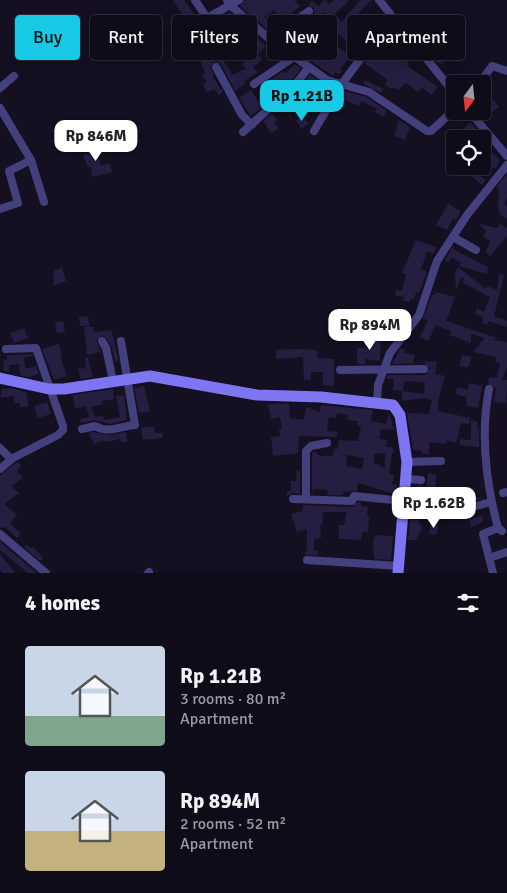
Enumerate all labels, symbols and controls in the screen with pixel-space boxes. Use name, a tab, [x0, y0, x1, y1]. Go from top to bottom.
chip: Buy	[15, 15, 80, 60]
chip: Rent	[90, 15, 162, 60]
chip: Filters	[172, 15, 257, 60]
chip: New	[267, 15, 337, 60]
chip: Apartment	[347, 15, 465, 60]
north arrow	[446, 75, 491, 120]
map controls	[446, 75, 491, 175]
pin: Rp 1.21B	[250, 80, 354, 122]
text: Rp 1.21B	[271, 86, 333, 106]
pin: Rp 846M	[50, 120, 142, 162]
text: Rp 846M	[65, 126, 127, 146]
button: locate	[446, 130, 491, 175]
pin: Rp 894M	[324, 308, 416, 351]
text: Rp 894M	[339, 315, 401, 335]
pin: Rp 1.62B	[382, 486, 486, 529]
text: Rp 1.62B	[403, 493, 465, 513]
icon: filters	[454, 589, 482, 617]
text: 4 homes	[25, 590, 100, 616]
text: Rp 1.21B	[180, 663, 262, 689]
icon: home	[65, 666, 125, 726]
text: 3 rooms · 80 m²	[180, 689, 286, 709]
text: Apartment	[180, 709, 253, 729]
text: Rp 894M	[180, 788, 260, 814]
icon: home	[65, 791, 125, 851]
text: 2 rooms · 52 m²	[180, 814, 286, 834]
text: Apartment	[180, 834, 253, 854]

